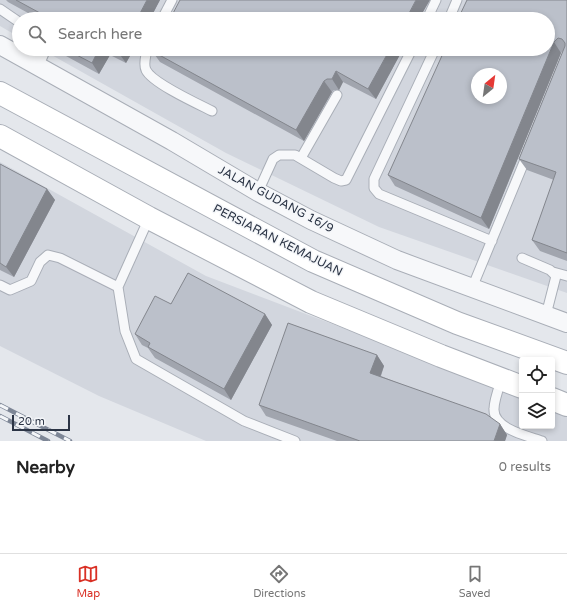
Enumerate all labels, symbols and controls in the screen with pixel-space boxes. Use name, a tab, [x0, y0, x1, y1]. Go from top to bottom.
search box	[12, 12, 555, 56]
icon: search	[26, 23, 48, 45]
text: Search here	[58, 25, 142, 43]
north arrow	[471, 68, 507, 104]
street label: JALAN GUDANG 16/9	[216, 163, 336, 235]
street label: PERSIARAN KEMAJUAN	[211, 201, 345, 279]
map controls	[519, 357, 555, 429]
button: locate	[519, 357, 555, 393]
button: layers	[519, 393, 555, 429]
scale bar	[12, 413, 70, 432]
text: 20 m	[18, 415, 45, 428]
text: Nearby	[16, 457, 75, 478]
text: 0 results	[499, 459, 551, 475]
tab: Map	[76, 563, 100, 600]
tab: Directions	[253, 563, 306, 600]
tab: Saved	[459, 563, 491, 600]

